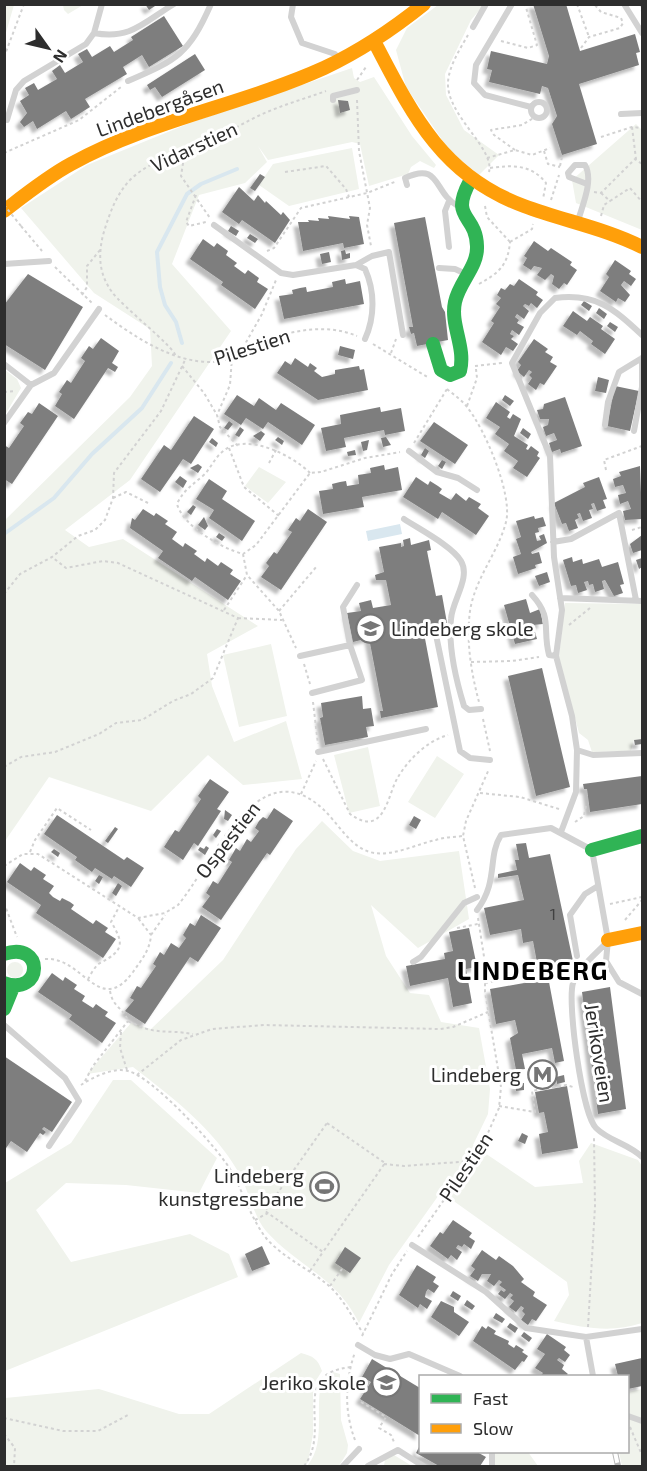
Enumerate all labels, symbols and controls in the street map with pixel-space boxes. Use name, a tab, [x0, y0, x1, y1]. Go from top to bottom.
north arrow	[18, 18, 78, 78]
text: N	[50, 47, 72, 67]
street label: Lindebergåsen	[93, 73, 227, 141]
street label: Vidarstien	[146, 116, 241, 177]
street label: Pilestien	[211, 323, 293, 370]
school or university icon: Lindeberg skole	[354, 613, 386, 645]
place label: Lindeberg skole	[391, 616, 534, 640]
street label: Ospestien	[190, 796, 265, 883]
house number: 1	[550, 904, 556, 923]
district label: LINDEBERG	[457, 954, 609, 985]
street label: Jerikoveien	[580, 1001, 620, 1104]
metro station icon: Lindeberg	[526, 1059, 558, 1091]
place label: Lindeberg	[431, 1062, 521, 1086]
street label: Pilestien	[433, 1127, 497, 1206]
place label: Lindeberg kunstgressbane	[158, 1163, 304, 1210]
sports icon: Lindeberg kunstgressbane	[309, 1171, 341, 1203]
school or university icon: Jeriko skole	[371, 1367, 403, 1399]
place label: Jeriko skole	[262, 1370, 366, 1394]
legend	[419, 1375, 629, 1453]
text: Fast	[473, 1387, 508, 1409]
text: Slow	[473, 1417, 514, 1439]

